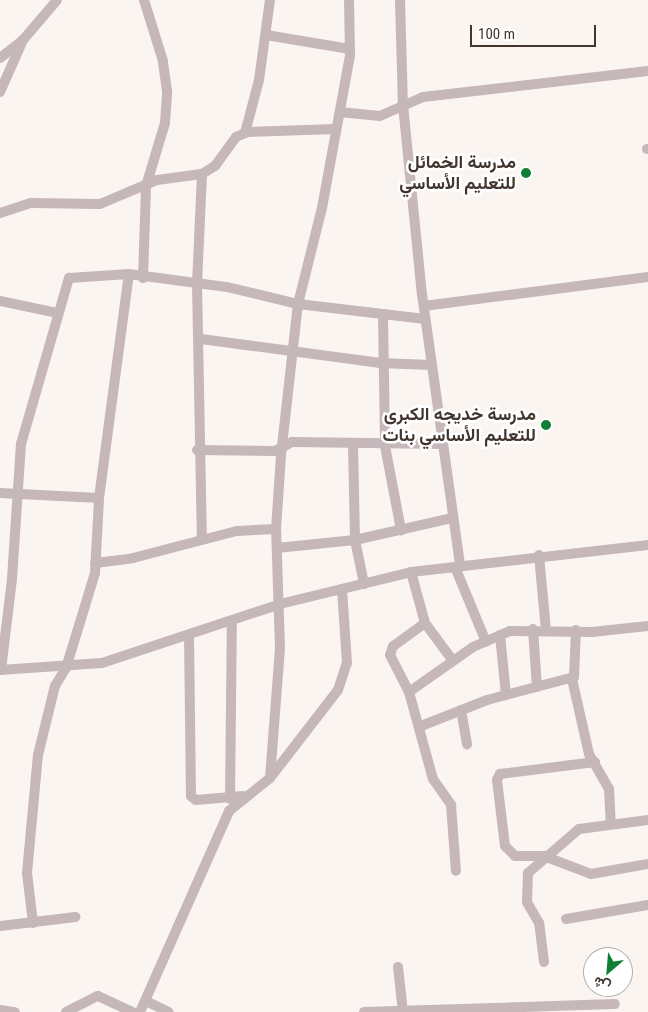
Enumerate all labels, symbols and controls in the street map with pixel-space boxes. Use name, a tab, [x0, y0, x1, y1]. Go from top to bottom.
scale bar	[473, 15, 599, 47]
text: 100 m	[478, 25, 515, 43]
place label: مدرسة الخمائل للتعليم الأساسي	[399, 152, 516, 194]
marker: مدرسة الخمائل للتعليم الأساسي	[520, 167, 532, 179]
place label: مدرسة خديجه الكبرى للتعليم الأساسي بنات	[383, 404, 536, 446]
marker: مدرسة خديجه الكبرى للتعليم الأساسي بنات	[540, 419, 552, 431]
north arrow	[583, 947, 633, 997]
text: ش	[591, 974, 613, 995]

